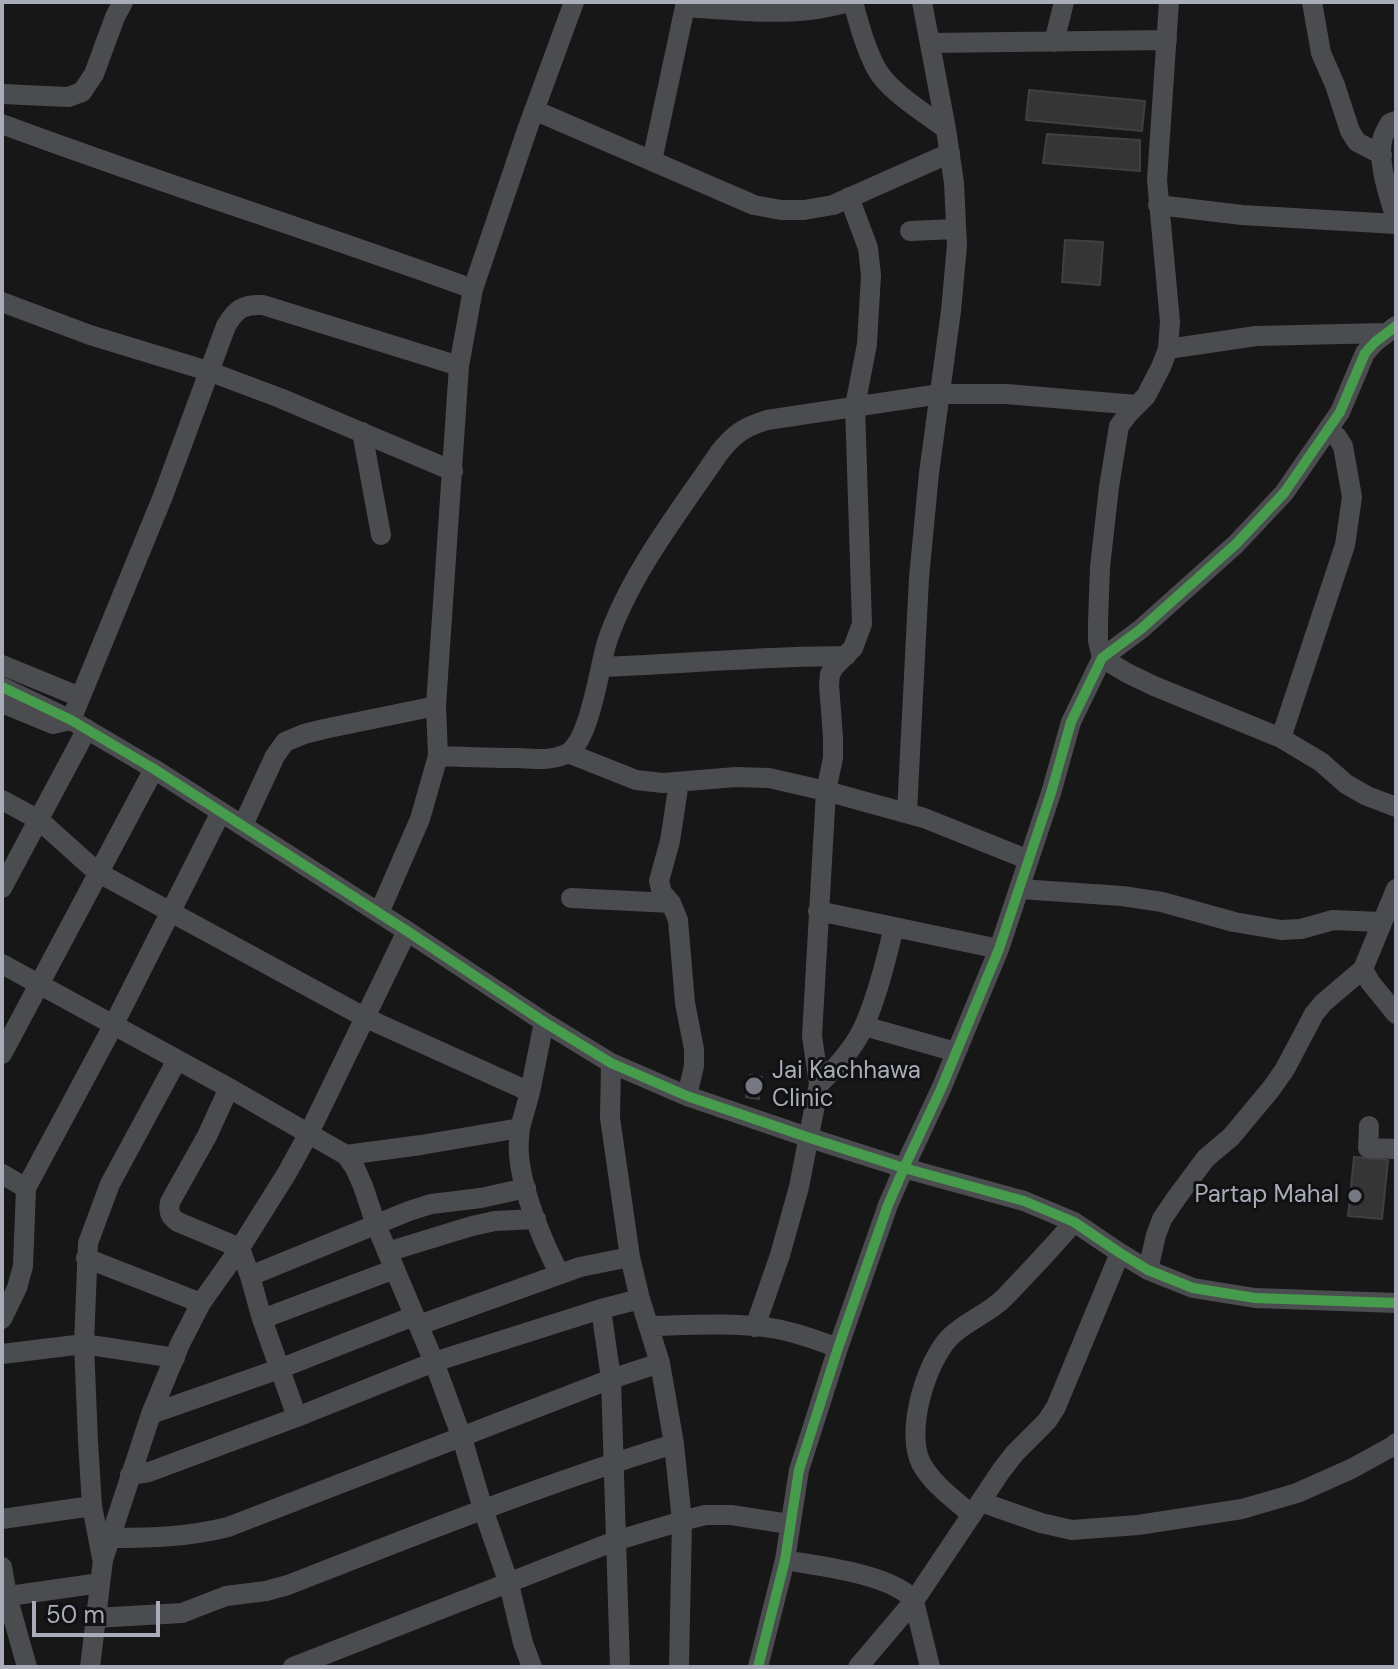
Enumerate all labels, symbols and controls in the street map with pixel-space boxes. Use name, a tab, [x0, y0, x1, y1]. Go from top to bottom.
place label: Jai Kachhawa Clinic	[772, 1058, 921, 1114]
marker: Jai Kachhawa Clinic	[743, 1075, 765, 1097]
place label: Partap Mahal	[1194, 1182, 1339, 1210]
marker: Partap Mahal	[1346, 1187, 1364, 1205]
scale bar	[36, 1585, 164, 1635]
text: 50 m	[46, 1599, 105, 1630]

